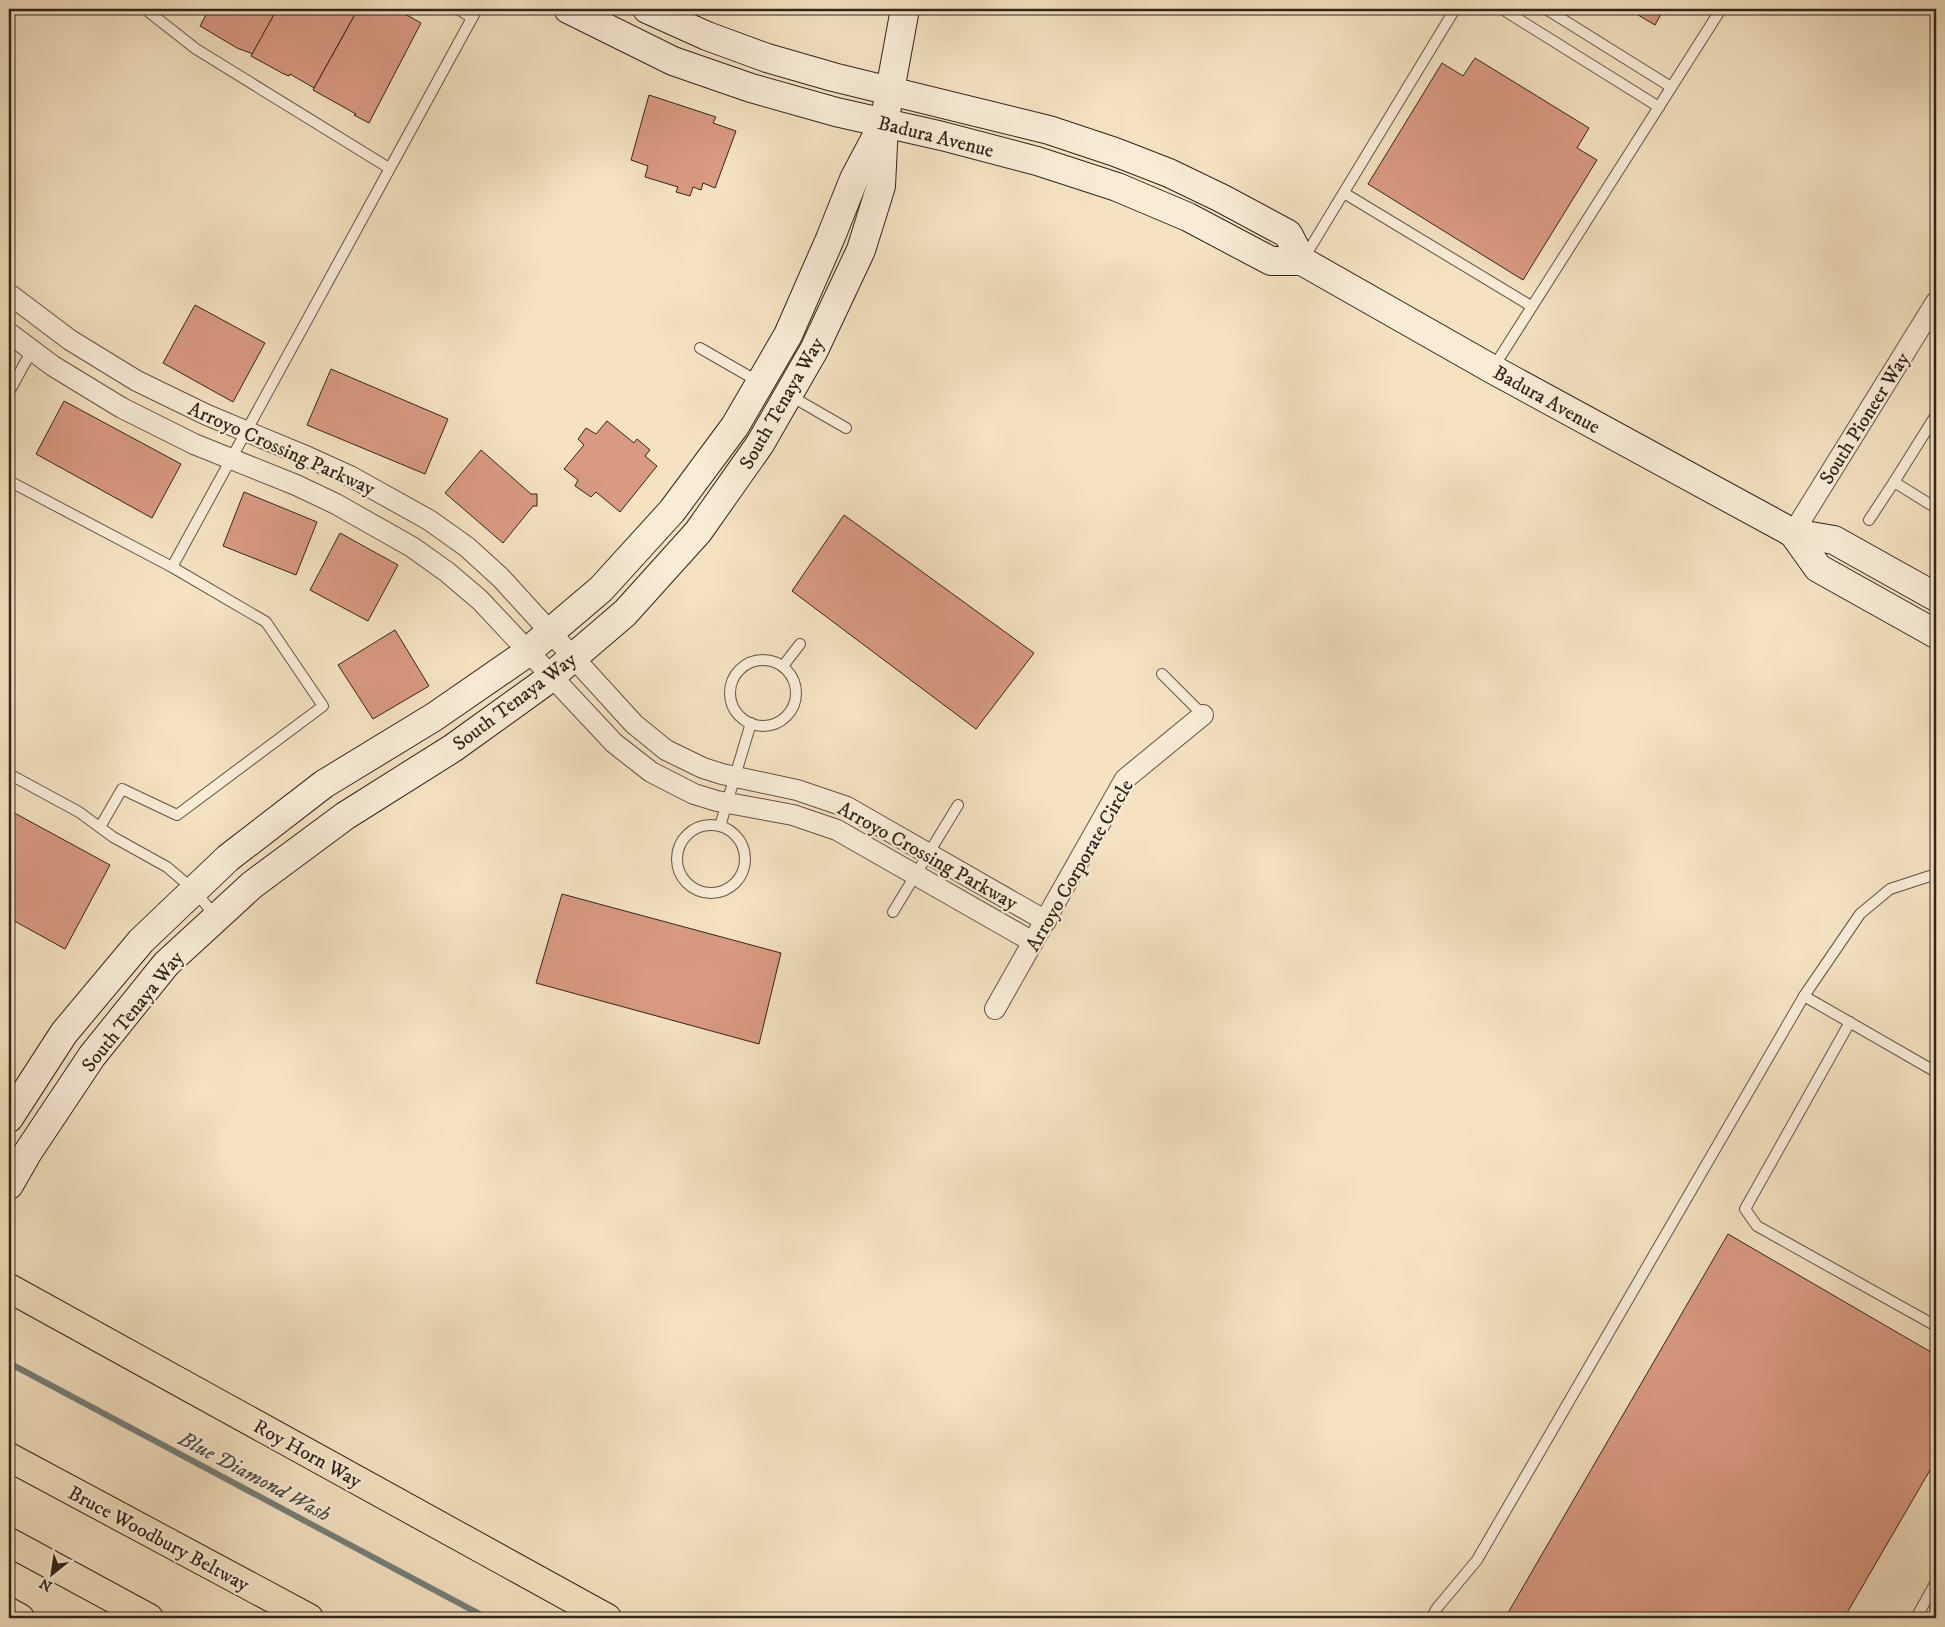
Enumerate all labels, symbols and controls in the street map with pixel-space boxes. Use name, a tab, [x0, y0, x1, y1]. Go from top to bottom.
street label: Badura Avenue	[875, 111, 996, 164]
street label: South Tenaya Way	[734, 333, 831, 474]
street label: South Pioneer Way	[1815, 348, 1916, 490]
street label: Badura Avenue	[1488, 361, 1604, 440]
street label: Arroyo Crossing Parkway	[184, 397, 379, 502]
street label: South Tenaya Way	[448, 647, 582, 757]
street label: Arroyo Corporate Circle	[1021, 775, 1140, 956]
street label: Arroyo Crossing Parkway	[833, 796, 1022, 916]
street label: South Tenaya Way	[77, 946, 190, 1078]
street label: Roy Horn Way	[249, 1414, 366, 1495]
water label: Blue Diamond Wash	[173, 1425, 335, 1528]
street label: Bruce Woodbury Beltway	[63, 1481, 254, 1598]
north arrow	[28, 1550, 78, 1600]
text: N	[36, 1573, 55, 1595]

